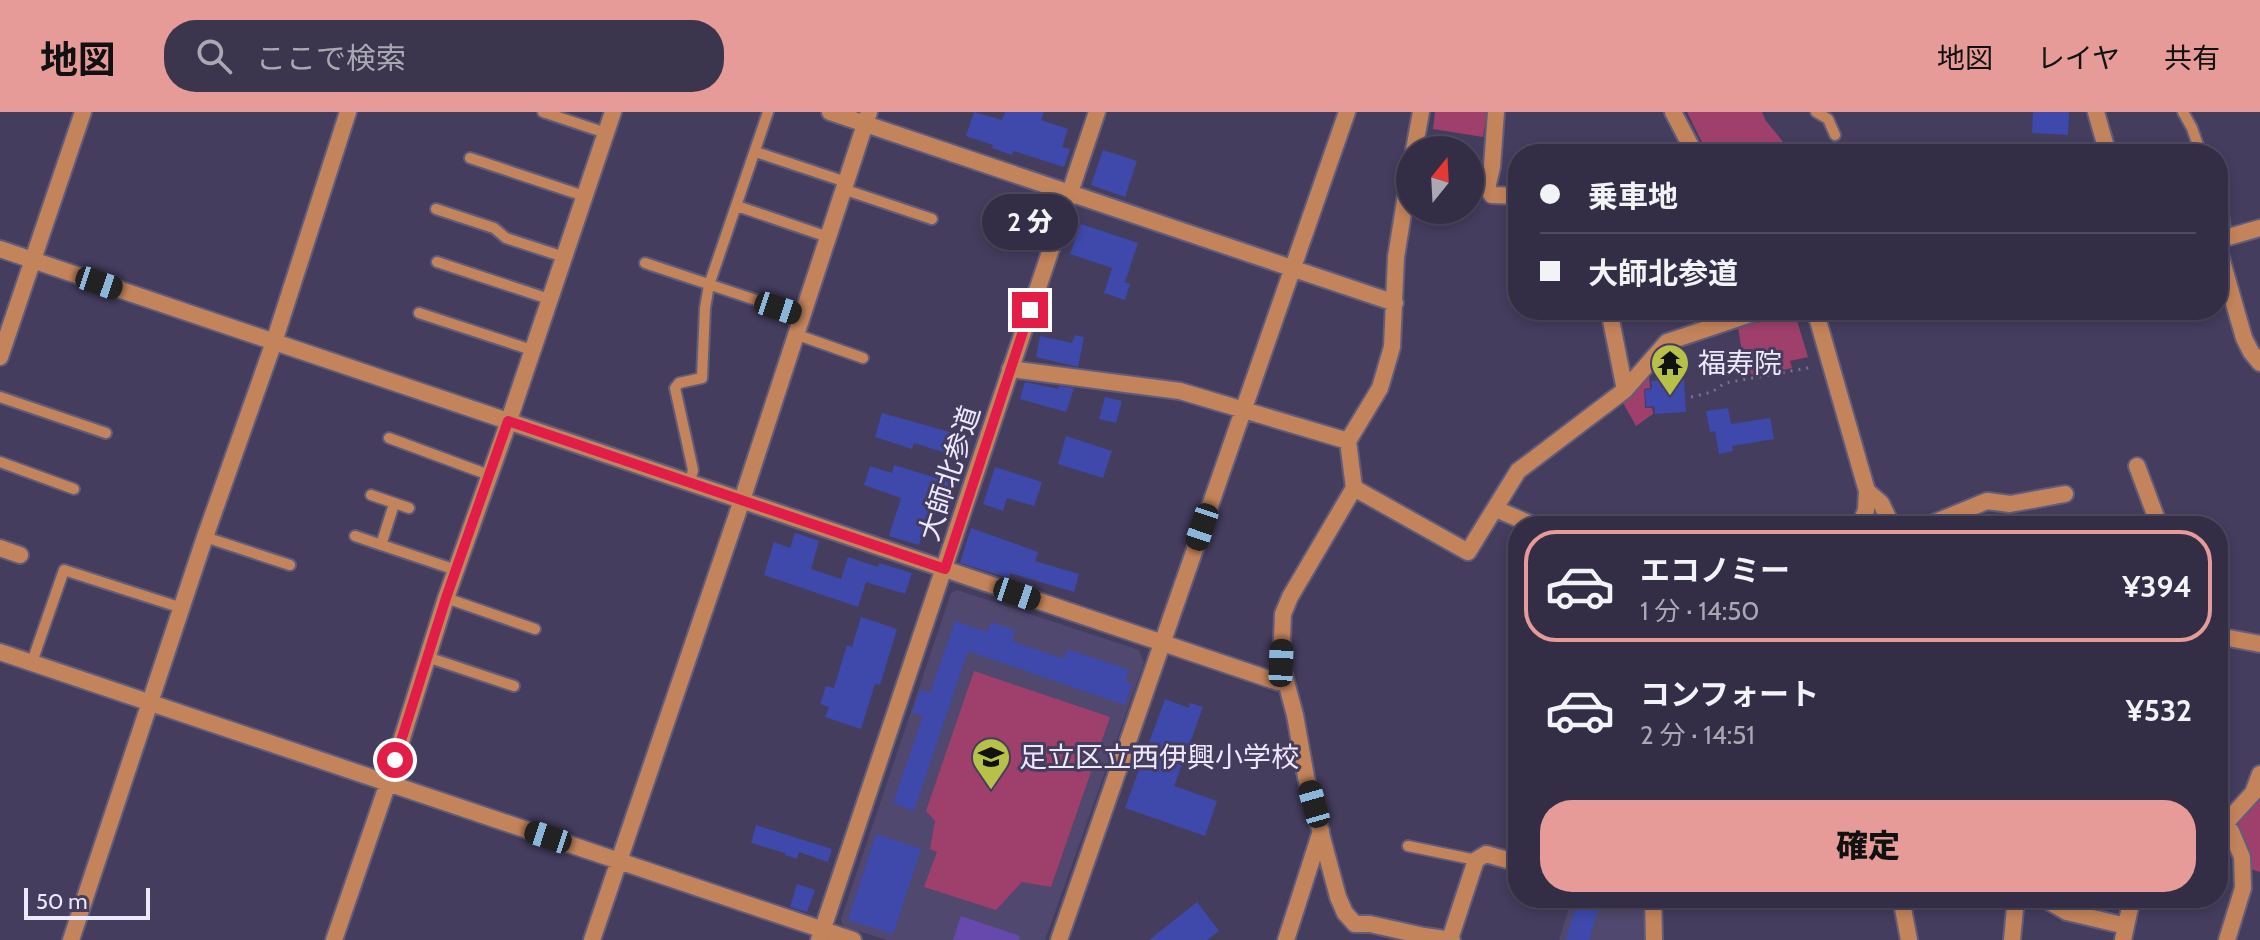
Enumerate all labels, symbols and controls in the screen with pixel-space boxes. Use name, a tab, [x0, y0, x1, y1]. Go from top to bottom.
search box	[164, 20, 724, 92]
icon: search	[192, 34, 236, 78]
text: 地図	[40, 36, 116, 83]
text: ここで検索	[256, 40, 406, 77]
text: 地図	[1937, 41, 1993, 75]
text: レイヤ	[2037, 41, 2120, 75]
text: 共有	[2164, 41, 2220, 75]
north arrow	[1396, 136, 1484, 224]
map controls	[1396, 136, 1484, 224]
text: 乗車地	[1588, 178, 1678, 215]
callout: 2 分	[982, 194, 1078, 250]
text: 2 分	[1007, 206, 1053, 238]
text: 大師北参道	[1588, 255, 1738, 292]
car	[72, 264, 126, 302]
car	[751, 289, 805, 327]
route end	[1012, 292, 1048, 328]
temple icon: 福寿院	[1649, 342, 1691, 397]
place label: 福寿院	[1698, 346, 1782, 380]
street label: 大師北参道	[911, 401, 987, 545]
car	[1183, 500, 1221, 554]
icon: car	[1544, 550, 1616, 622]
text: エコノミー	[1640, 552, 1790, 589]
text: ¥394	[2122, 568, 2192, 605]
car	[990, 575, 1044, 613]
text: 1 分 · 14:50	[1640, 595, 1759, 627]
car	[1268, 639, 1294, 687]
icon: car	[1544, 674, 1616, 746]
text: コンフォート	[1640, 676, 1819, 713]
text: ¥532	[2126, 692, 2192, 729]
text: 2 分 · 14:51	[1640, 719, 1755, 751]
school or university icon: 足立区立西伊興小学校	[970, 736, 1012, 791]
place label: 足立区立西伊興小学校	[1019, 740, 1299, 774]
route start	[377, 742, 413, 778]
car	[1296, 778, 1332, 830]
button: 確定	[1540, 800, 2196, 892]
car	[521, 818, 575, 856]
scale bar	[24, 884, 150, 920]
text: 50 m	[36, 888, 88, 915]

